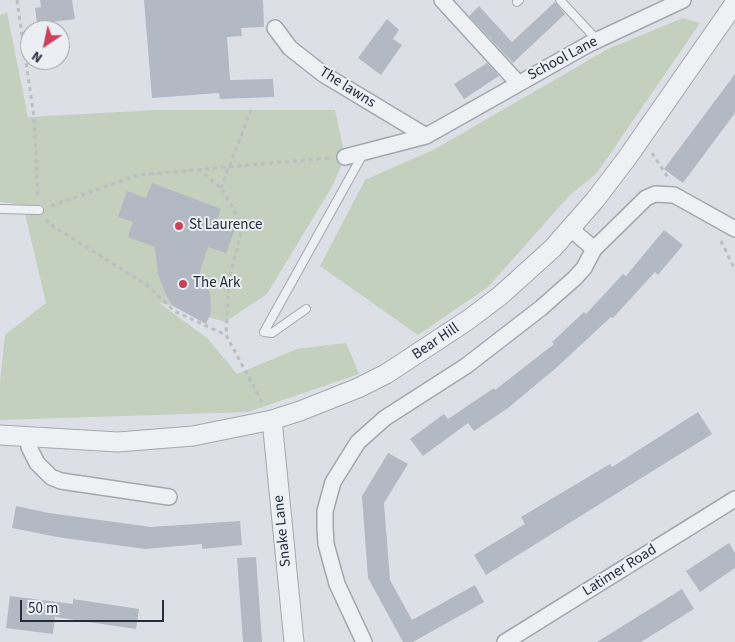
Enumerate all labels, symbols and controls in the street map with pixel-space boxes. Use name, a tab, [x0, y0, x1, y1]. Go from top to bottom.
north arrow	[20, 20, 70, 70]
street label: School Lane	[525, 33, 601, 85]
text: N	[28, 46, 47, 68]
street label: The lawns	[315, 64, 379, 112]
place label: St Laurence	[189, 217, 262, 235]
marker: St Laurence	[173, 220, 185, 232]
place label: The Ark	[193, 275, 240, 293]
marker: The Ark	[177, 278, 189, 290]
street label: Bear Hill	[409, 320, 463, 364]
street label: Snake Lane	[270, 494, 296, 568]
street label: Latimer Road	[580, 541, 660, 601]
scale bar	[22, 590, 166, 622]
text: 50 m	[28, 598, 58, 619]

